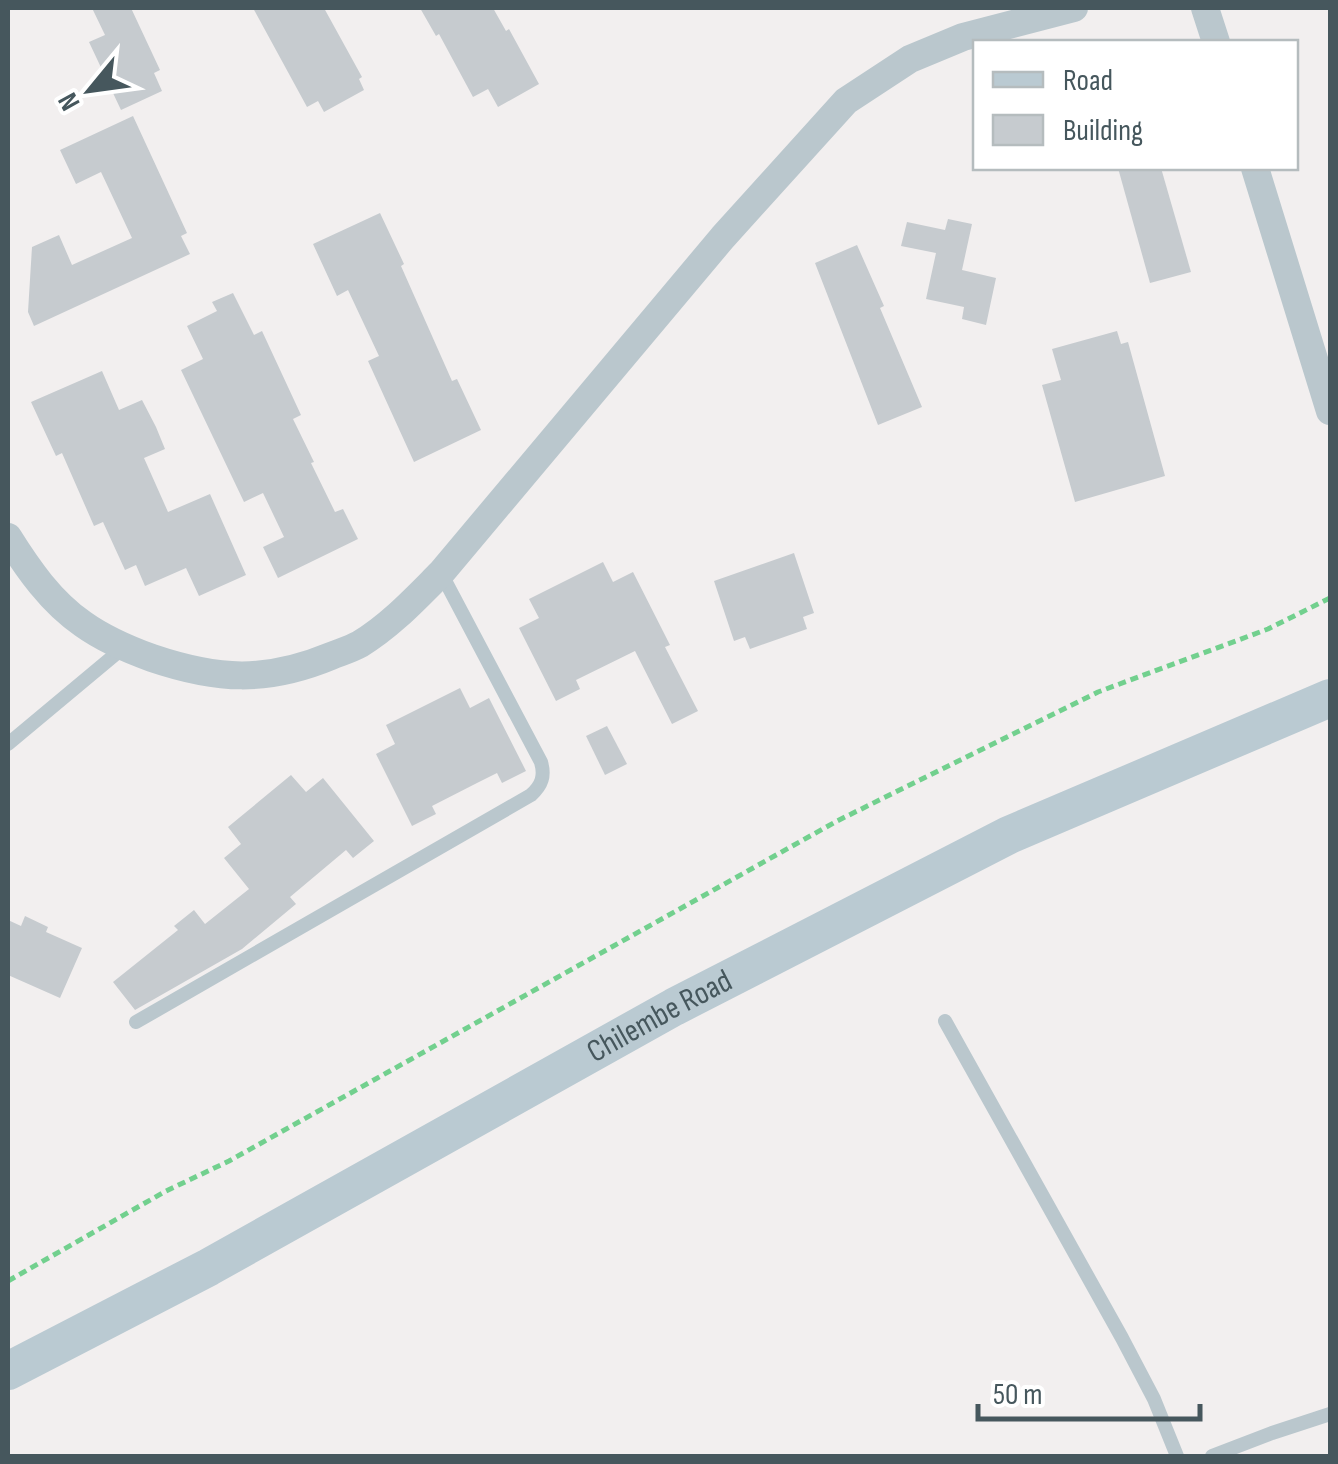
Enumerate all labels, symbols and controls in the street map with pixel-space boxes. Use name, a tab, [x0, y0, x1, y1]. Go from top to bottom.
north arrow	[40, 40, 140, 140]
legend	[973, 40, 1298, 170]
text: Road	[1063, 63, 1113, 99]
text: N	[51, 87, 88, 116]
text: Building	[1063, 113, 1143, 149]
street label: Chilembe Road	[580, 961, 739, 1071]
scale bar	[978, 1359, 1200, 1421]
text: 50 m	[993, 1377, 1042, 1413]

